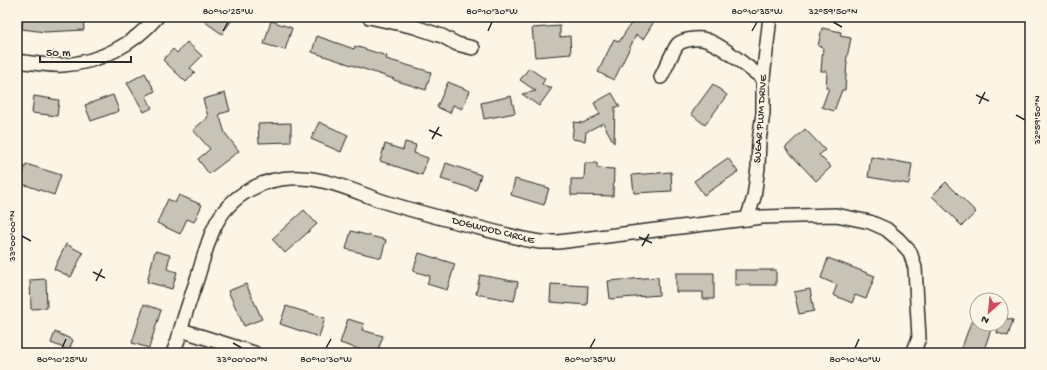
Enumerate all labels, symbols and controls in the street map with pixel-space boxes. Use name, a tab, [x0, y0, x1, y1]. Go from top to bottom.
text: 80°10'25"W	[203, 6, 254, 18]
text: 80°10'30"W	[466, 6, 518, 18]
text: 80°10'35"W	[731, 6, 783, 18]
text: 32°59'50"N	[807, 6, 858, 18]
scale bar	[40, 38, 131, 64]
text: 50 m	[46, 47, 71, 61]
street label: SUGAR PLUM DRIVE	[752, 73, 770, 164]
text: 32°59'50"N	[1032, 95, 1044, 146]
text: 33°00'00"N	[7, 210, 19, 262]
street label: DOGWOOD CIRCLE	[450, 215, 536, 247]
north arrow	[969, 292, 1009, 332]
text: N	[979, 312, 991, 326]
text: 80°10'25"W	[37, 354, 88, 366]
text: 33°00'00"N	[216, 354, 268, 366]
text: 80°10'30"W	[300, 354, 352, 366]
text: 80°10'35"W	[564, 354, 616, 366]
text: 80°10'40"W	[830, 354, 881, 366]

